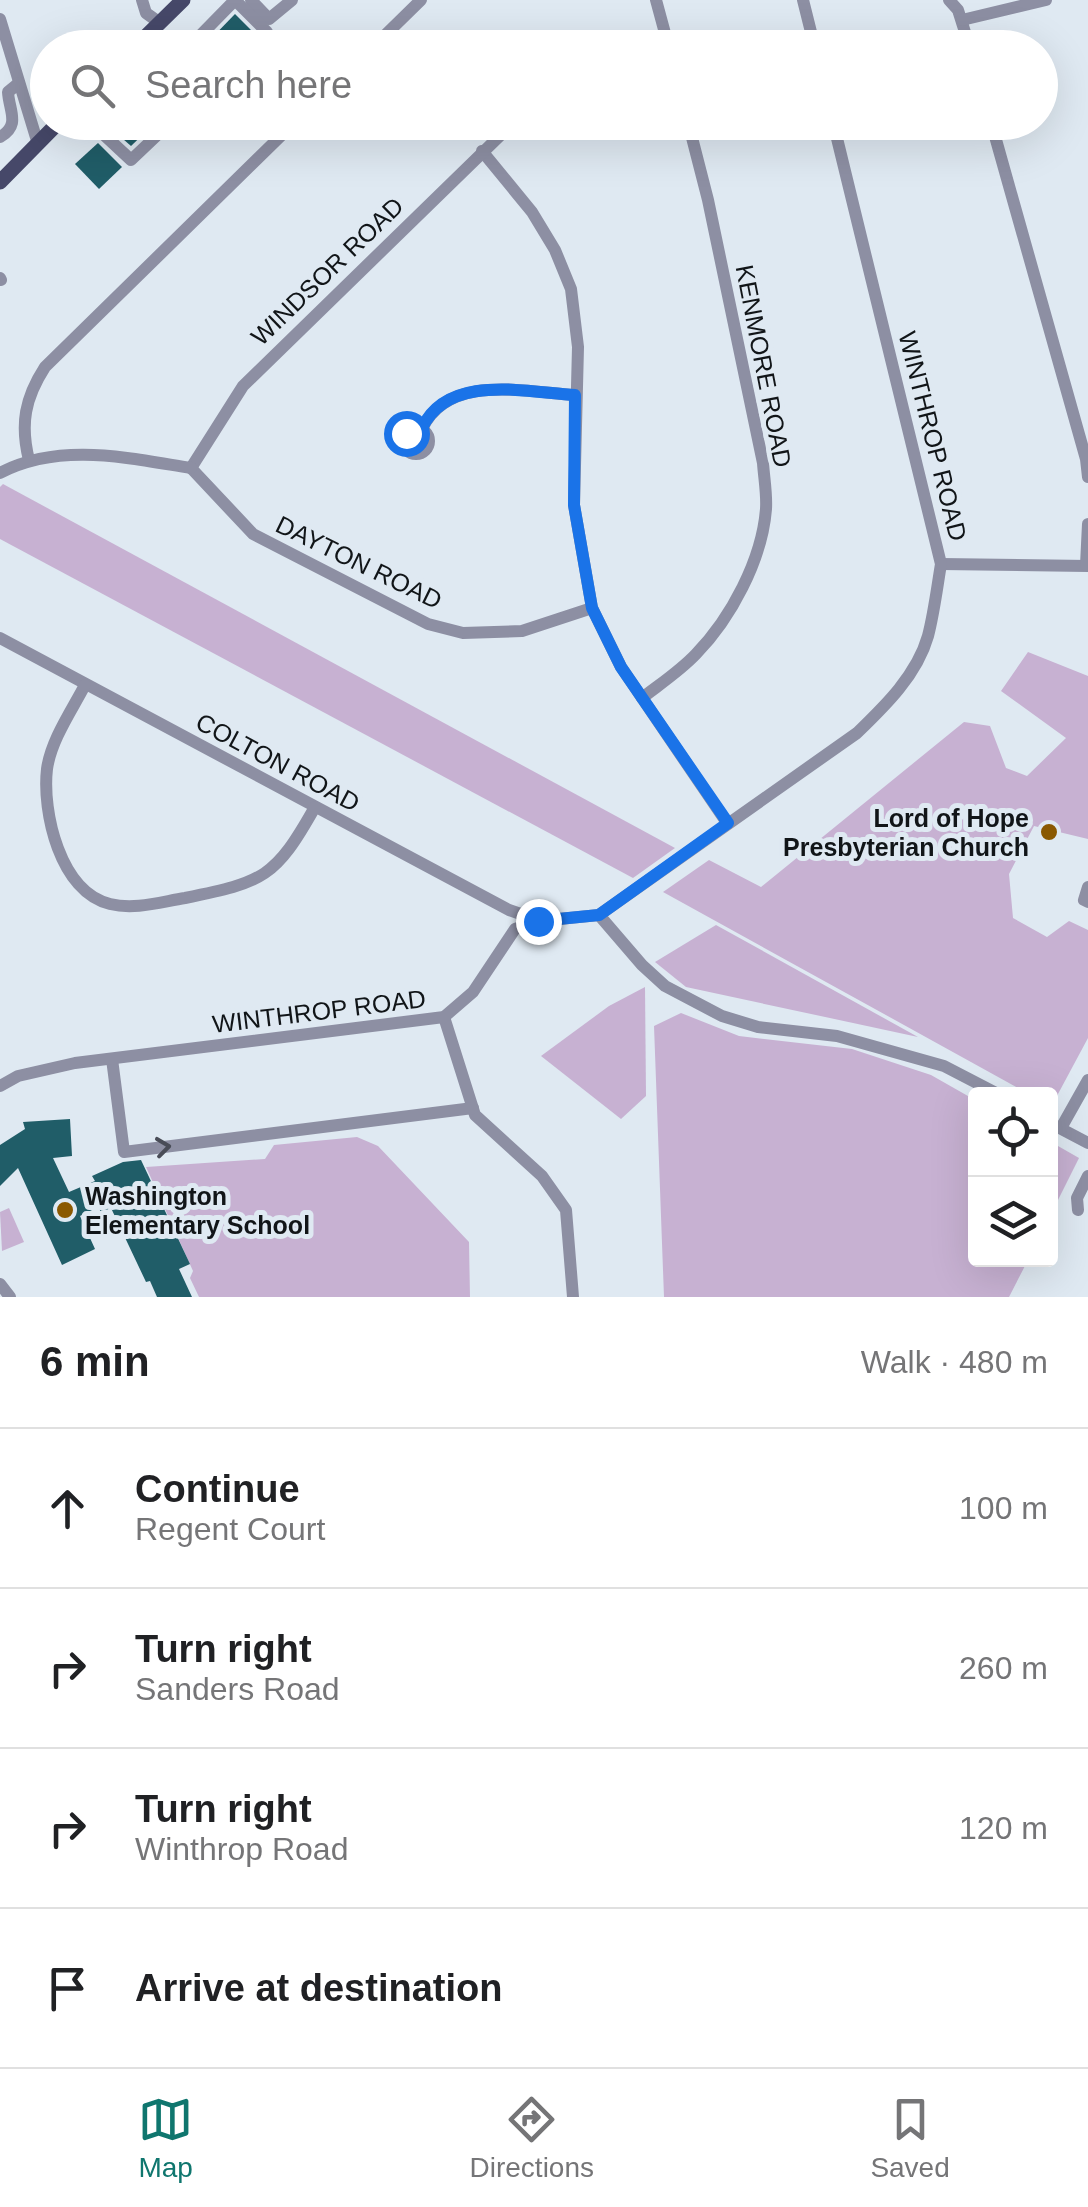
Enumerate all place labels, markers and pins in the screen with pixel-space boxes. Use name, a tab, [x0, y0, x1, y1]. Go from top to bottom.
place label: Lord of Hope Presbyterian Church	[783, 804, 1029, 861]
marker: Lord of Hope Presbyterian Church	[1038, 821, 1060, 843]
place label: Washington Elementary School	[85, 1182, 310, 1239]
marker: Washington Elementary School	[54, 1199, 76, 1221]

